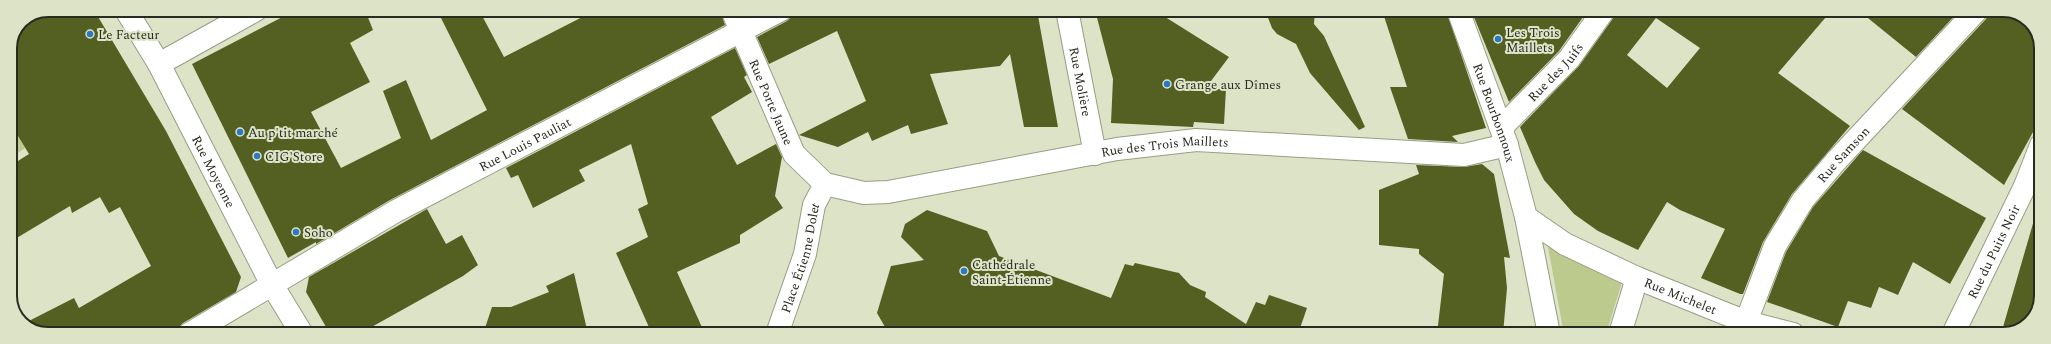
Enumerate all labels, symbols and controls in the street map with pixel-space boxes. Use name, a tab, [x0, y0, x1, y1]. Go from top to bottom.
place label: Les Trois Maillets	[1506, 23, 1560, 58]
place label: Le Facteur	[98, 25, 159, 45]
marker: Le Facteur	[85, 29, 95, 39]
marker: Les Trois Maillets	[1493, 34, 1503, 44]
street label: Rue des Juifs	[1523, 39, 1589, 107]
street label: Rue Molière	[1063, 45, 1097, 118]
street label: Rue Porte Jaune	[743, 56, 798, 148]
street label: Rue Bourbonnoux	[1467, 61, 1520, 165]
place label: Grange aux Dîmes	[1175, 75, 1281, 95]
marker: Grange aux Dîmes	[1162, 79, 1172, 89]
street label: Rue Louis Pauliat	[476, 112, 575, 177]
street label: Rue Samson	[1813, 122, 1875, 188]
place label: Au p'tit marché	[248, 123, 338, 143]
marker: Au p'tit marché	[235, 127, 245, 137]
street label: Rue des Trois Maillets	[1099, 131, 1229, 163]
street label: Rue Moyenne	[186, 132, 240, 212]
place label: CIG'Store	[265, 147, 323, 167]
marker: CIG'Store	[252, 151, 262, 161]
street label: Place Étienne Dolet	[776, 198, 825, 316]
street label: Rue du Puits Noir	[1963, 201, 2026, 302]
place label: Soho	[304, 223, 333, 243]
marker: Soho	[291, 227, 301, 237]
place label: Cathédrale Saint-Étienne	[972, 255, 1051, 290]
marker: Cathédrale Saint-Étienne	[959, 266, 969, 276]
street label: Rue Michelet	[1641, 273, 1720, 320]

